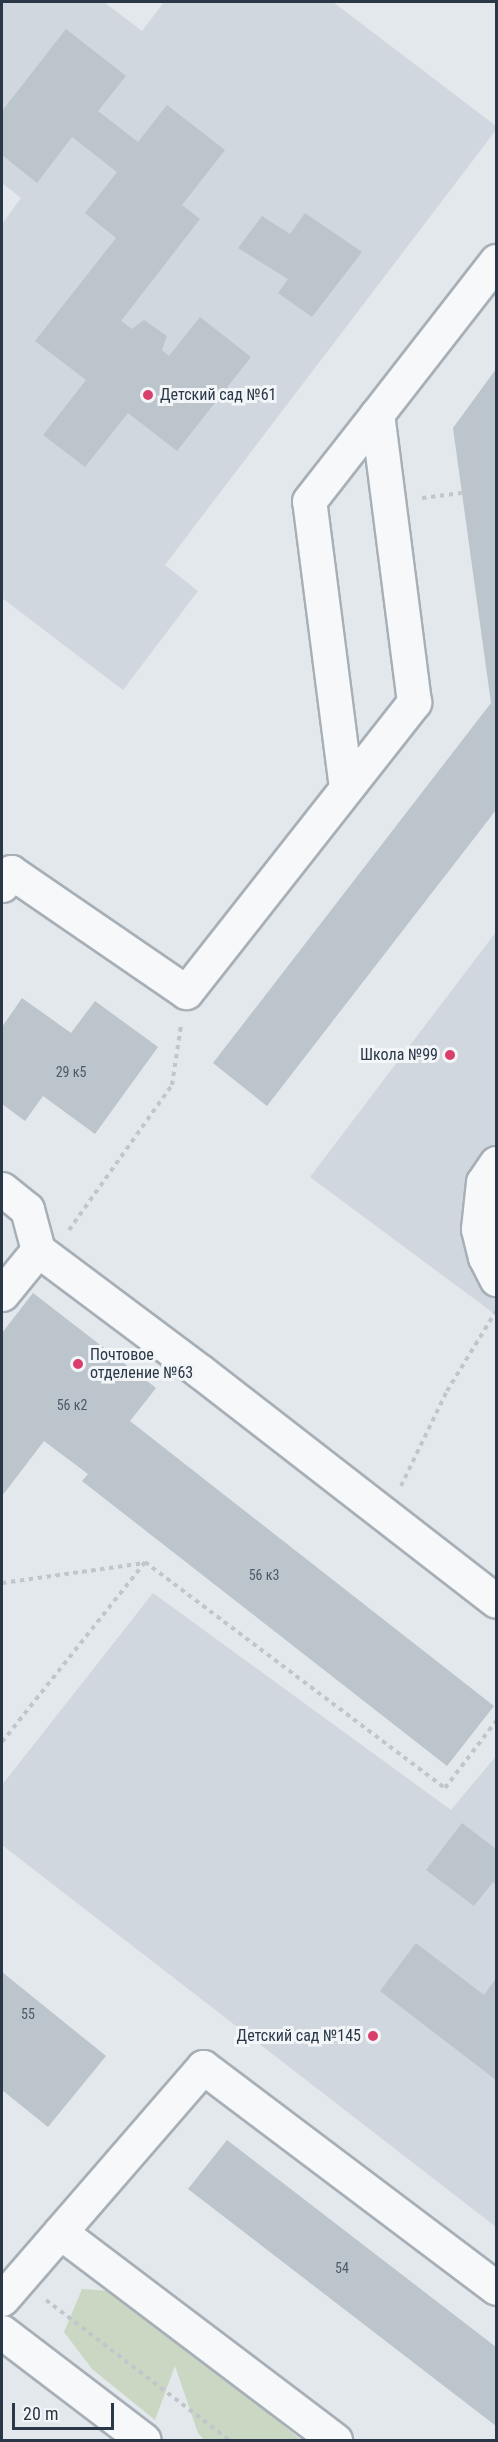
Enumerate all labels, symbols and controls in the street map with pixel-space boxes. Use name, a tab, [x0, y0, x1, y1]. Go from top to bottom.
place label: Детский сад №61	[160, 385, 276, 405]
marker: Детский сад №61	[141, 388, 155, 402]
place label: Школа №99	[360, 1045, 438, 1065]
marker: Школа №99	[443, 1048, 457, 1062]
house number: 29 к5	[56, 1064, 86, 1080]
place label: Почтовое отделение №63	[90, 1345, 193, 1383]
marker: Почтовое отделение №63	[71, 1357, 85, 1371]
house number: 56 к2	[57, 1397, 87, 1413]
house number: 56 к3	[249, 1567, 279, 1583]
house number: 55	[21, 2006, 35, 2022]
place label: Детский сад №145	[237, 2026, 361, 2046]
marker: Детский сад №145	[366, 2029, 380, 2043]
house number: 54	[335, 2260, 349, 2276]
scale bar	[15, 2391, 117, 2429]
text: 20 m	[23, 2403, 58, 2424]

